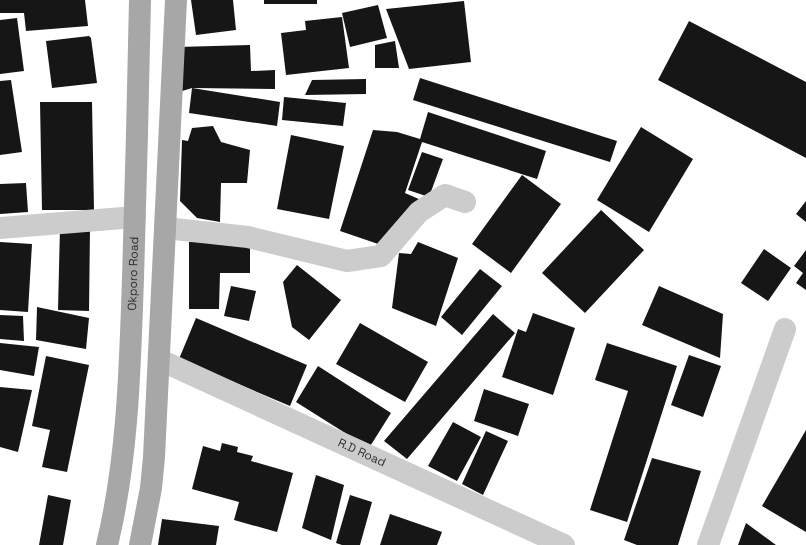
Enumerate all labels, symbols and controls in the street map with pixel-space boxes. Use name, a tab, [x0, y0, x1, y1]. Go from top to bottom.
street label: Okporo Road	[124, 236, 142, 311]
street label: R.D Road	[335, 435, 388, 470]

